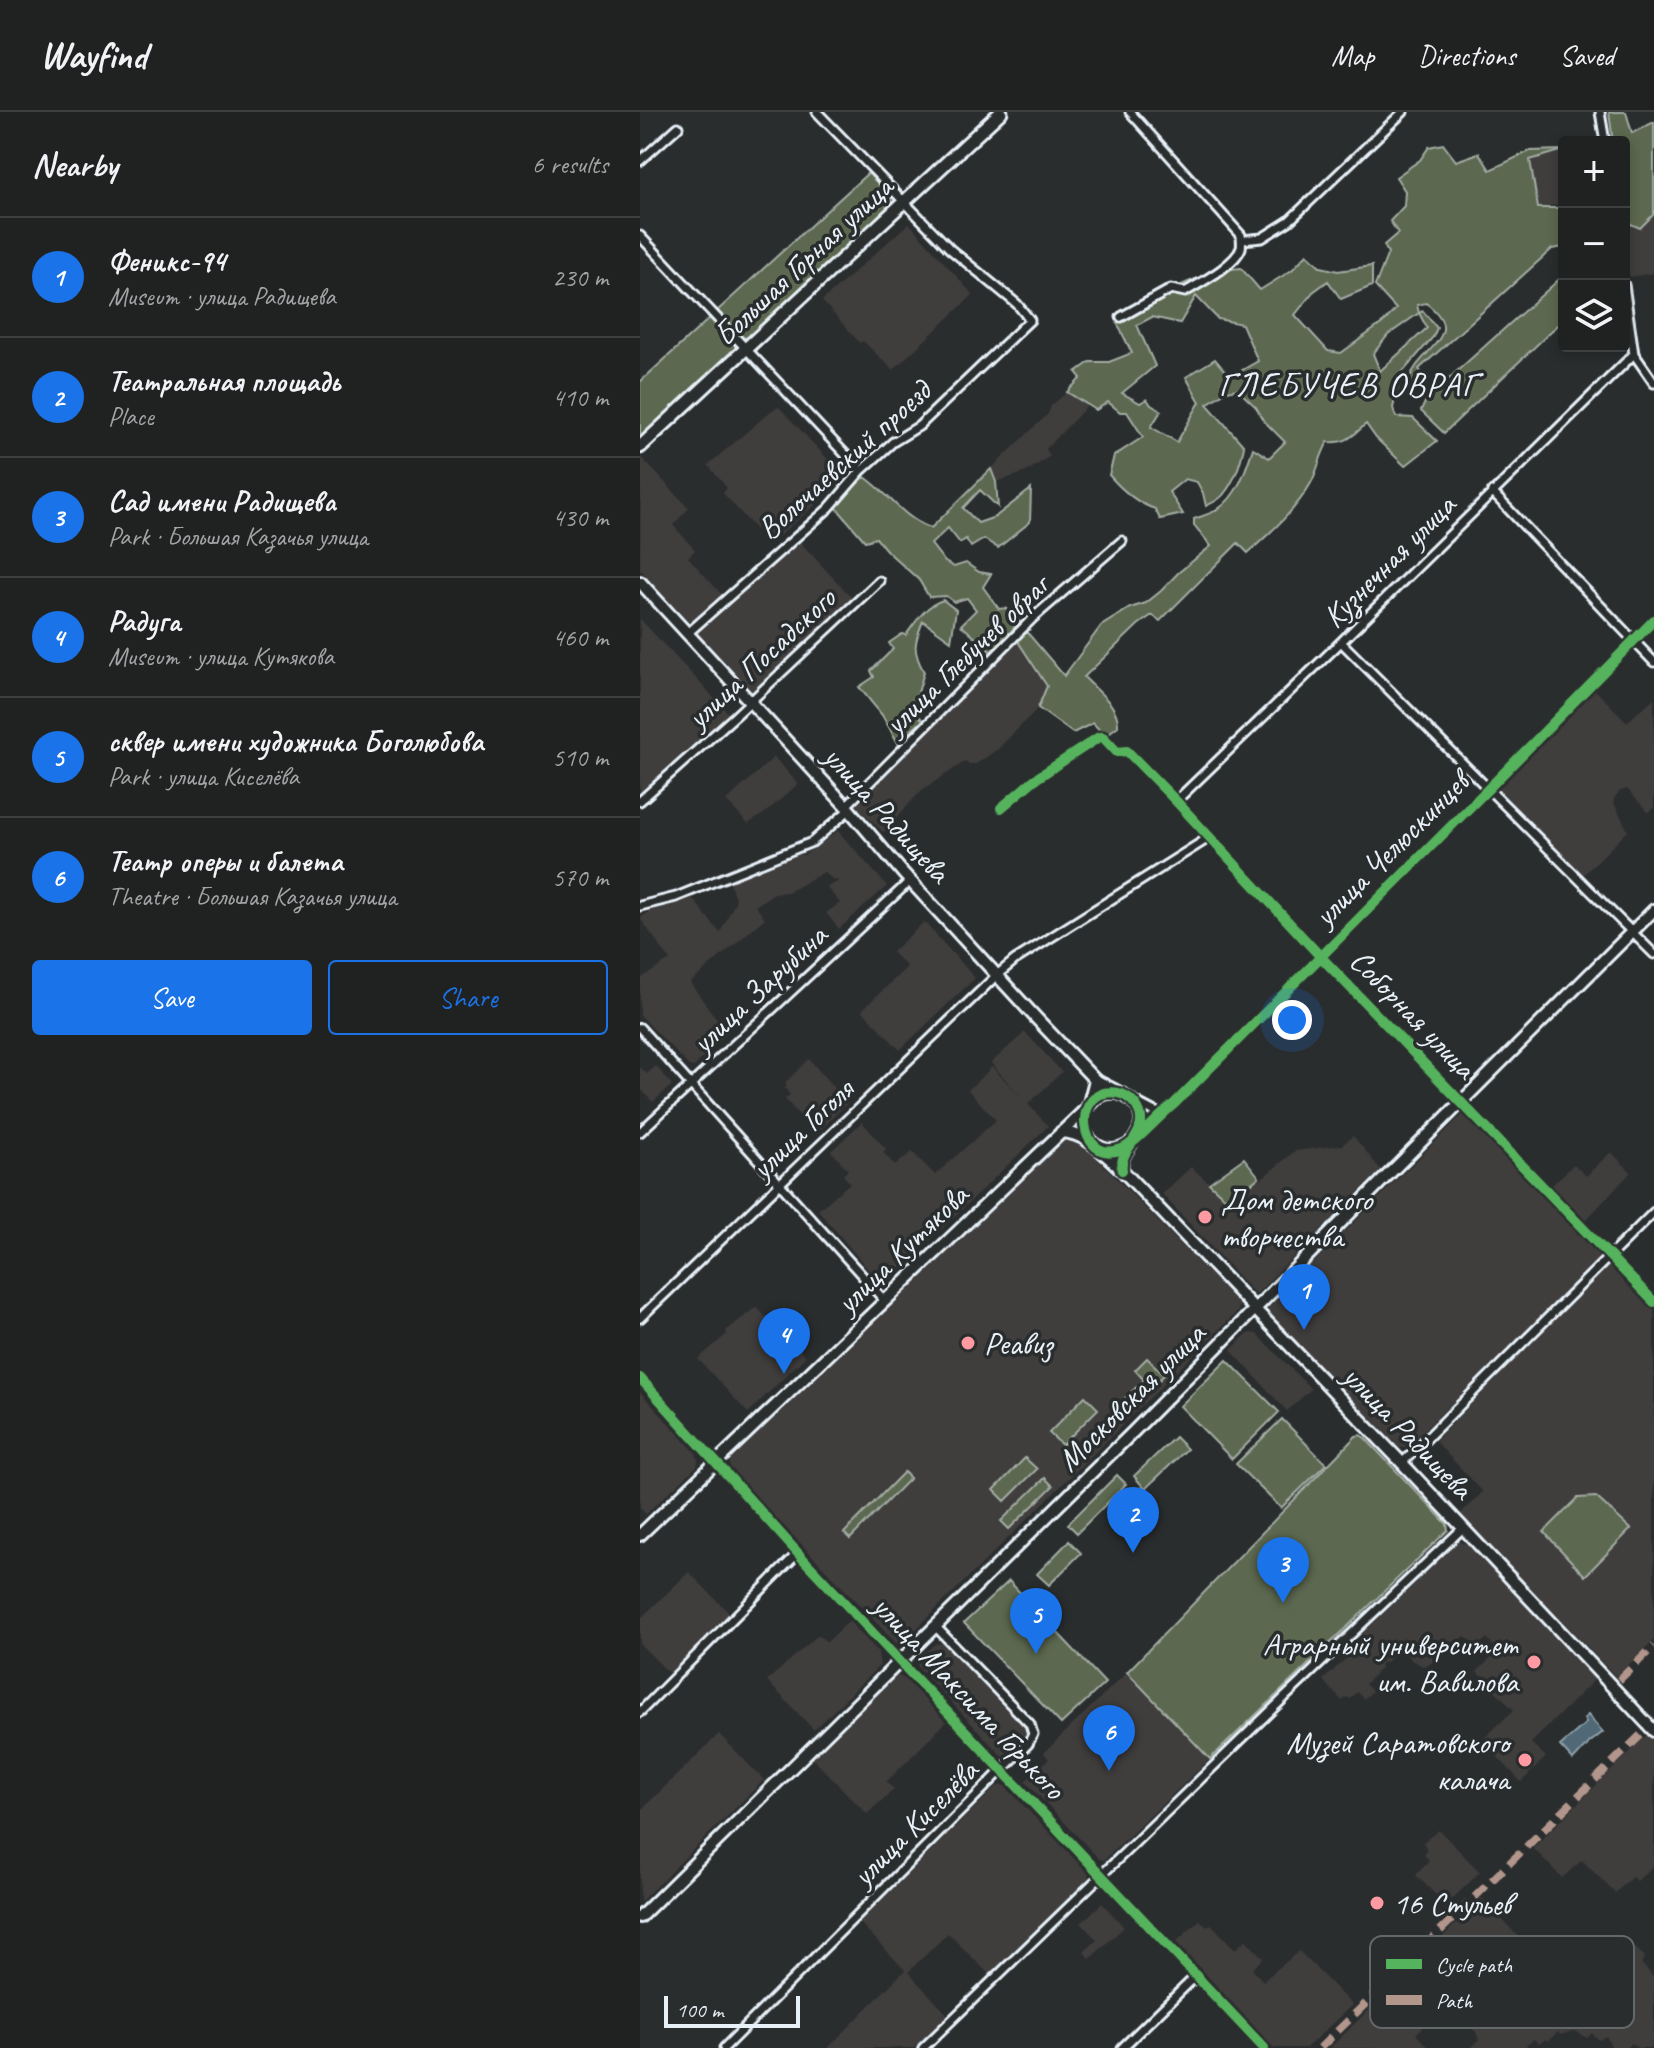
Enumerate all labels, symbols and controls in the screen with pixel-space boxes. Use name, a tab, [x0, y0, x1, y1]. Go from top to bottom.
text: Wayfind	[40, 32, 147, 79]
text: Map	[1331, 38, 1374, 73]
text: Directions	[1418, 38, 1516, 73]
text: Saved	[1560, 38, 1614, 73]
map controls	[1558, 136, 1630, 352]
button: +	[1558, 136, 1630, 208]
text: Nearby	[32, 143, 118, 186]
text: 6 results	[532, 148, 608, 181]
street label: Большая Горная улица	[704, 165, 904, 355]
button: −	[1558, 208, 1630, 280]
text: Феникс-94	[108, 242, 226, 280]
text: 1	[52, 261, 64, 294]
text: 230 m	[552, 261, 608, 294]
text: Museum · улица Радищева	[108, 280, 336, 313]
button: layers	[1558, 280, 1630, 352]
text: Театральная площадь	[108, 362, 340, 400]
district label: ГЛЕБУЧЕВ ОВРАГ	[1219, 363, 1484, 406]
street label: Волочаевский проезд	[749, 369, 941, 549]
text: 2	[52, 381, 64, 414]
text: 410 m	[552, 381, 608, 414]
text: Place	[108, 400, 154, 433]
text: Сад имени Радищева	[108, 482, 336, 520]
street label: Кузнечная улица	[1314, 484, 1466, 636]
text: 3	[52, 501, 64, 534]
text: 430 m	[552, 501, 608, 534]
text: Park · Большая Казачья улица	[108, 520, 368, 553]
street label: улица Глебучев овраг	[874, 563, 1060, 745]
street label: улица Посадского	[676, 577, 846, 739]
text: Радуга	[108, 602, 180, 640]
text: 4	[52, 621, 64, 654]
text: 460 m	[552, 621, 608, 654]
text: Museum · улица Кутякова	[108, 640, 334, 673]
text: сквер имени художника Боголюбова	[108, 722, 483, 760]
street label: улица Радищева	[813, 735, 961, 893]
text: 5	[52, 741, 64, 774]
text: 510 m	[552, 741, 608, 774]
street label: улица Челюскинцев	[1303, 759, 1481, 937]
text: Park · улица Киселёва	[108, 760, 299, 793]
text: Театр оперы и балета	[108, 842, 343, 880]
text: 6	[52, 861, 64, 894]
text: 570 m	[552, 861, 608, 894]
text: Theatre · Большая Казачья улица	[108, 880, 397, 913]
street label: улица Зарубина	[681, 914, 837, 1064]
street label: Соборная улица	[1341, 940, 1486, 1089]
button: Save	[32, 960, 312, 1035]
button: Share	[328, 960, 608, 1035]
your location	[1272, 1000, 1312, 1040]
street label: улица Гоголя	[740, 1068, 864, 1190]
street label: улица Кутякова	[825, 1174, 979, 1324]
place label: Дом детского творчества	[1221, 1179, 1374, 1257]
marker: Дом детского творчества	[1196, 1208, 1214, 1226]
pin: 1	[1278, 1264, 1330, 1330]
pin: 4	[758, 1308, 810, 1374]
street label: Московская улица	[1048, 1313, 1215, 1480]
place label: Реавиз	[984, 1323, 1054, 1364]
marker: Реавиз	[959, 1334, 977, 1352]
street label: улица Радищева	[1332, 1355, 1484, 1509]
pin: 2	[1107, 1487, 1159, 1553]
pin: 3	[1257, 1537, 1309, 1603]
street label: улица Максима Горького	[862, 1585, 1076, 1809]
pin: 5	[1010, 1588, 1062, 1654]
place label: Аграрный университет им. Вавилова	[1263, 1624, 1520, 1702]
marker: Аграрный университет им. Вавилова	[1525, 1653, 1543, 1671]
pin: 6	[1083, 1705, 1135, 1771]
place label: Музей Саратовского калача	[1286, 1722, 1513, 1800]
street label: улица Киселёва	[842, 1750, 988, 1896]
marker: Музей Саратовского калача	[1516, 1751, 1534, 1769]
place label: 16 Стульев	[1393, 1883, 1519, 1924]
marker: 16 Стульев	[1368, 1894, 1386, 1912]
legend	[1370, 1936, 1634, 2028]
text: Cycle path	[1436, 1951, 1513, 1979]
text: Path	[1436, 1987, 1473, 2015]
scale bar	[664, 1992, 800, 2028]
text: 100 m	[676, 1996, 723, 2024]

